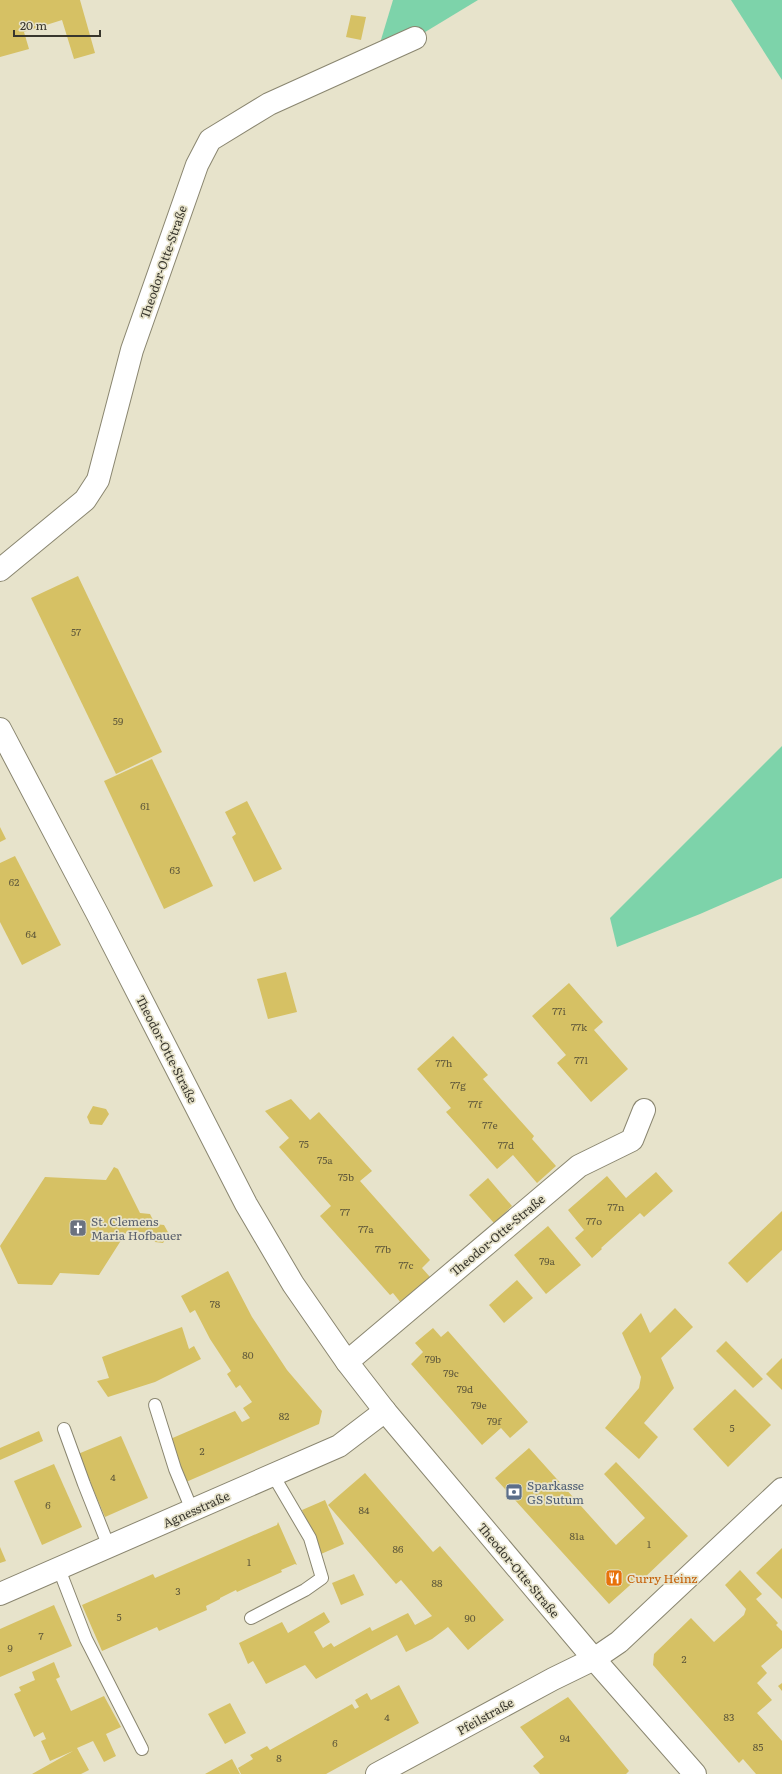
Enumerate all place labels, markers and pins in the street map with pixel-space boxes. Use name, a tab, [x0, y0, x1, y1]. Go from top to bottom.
place label: St. Clemens Maria Hofbauer	[91, 1212, 182, 1244]
church icon: St. Clemens Maria Hofbauer	[68, 1218, 88, 1238]
place label: Sparkasse GS Sutum	[527, 1476, 584, 1508]
bank icon: Sparkasse GS Sutum	[504, 1482, 524, 1502]
restaurant icon: Curry Heinz	[604, 1568, 624, 1588]
place label: Curry Heinz	[627, 1569, 698, 1587]

